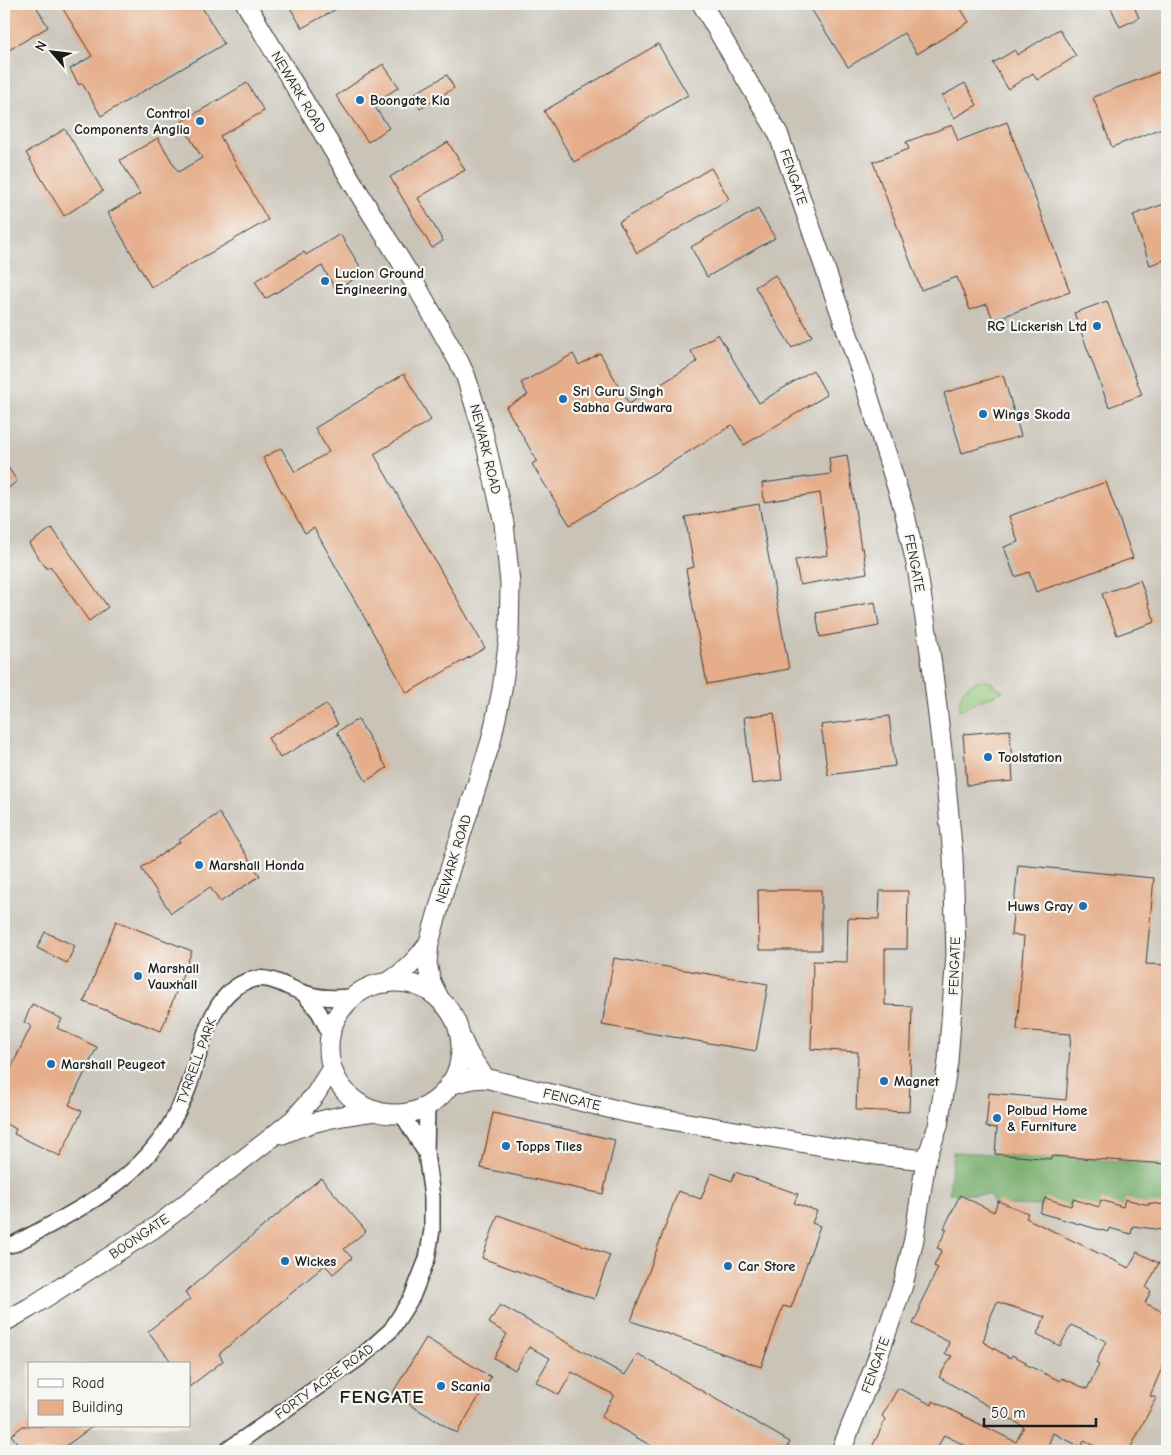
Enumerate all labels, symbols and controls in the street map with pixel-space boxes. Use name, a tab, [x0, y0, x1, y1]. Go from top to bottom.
north arrow	[28, 28, 78, 78]
text: N	[31, 38, 51, 54]
street label: NEWARK ROAD	[268, 48, 330, 136]
place label: Boongate Kia	[370, 92, 450, 109]
marker: Boongate Kia	[354, 94, 366, 106]
place label: Control Components Anglia	[74, 105, 190, 138]
marker: Control Components Anglia	[194, 115, 206, 127]
street label: FENGATE	[776, 147, 811, 208]
place label: Lucion Ground Engineering	[335, 265, 424, 298]
marker: Lucion Ground Engineering	[319, 275, 331, 287]
place label: RG Lickerish Ltd	[987, 318, 1087, 335]
marker: RG Lickerish Ltd	[1091, 320, 1103, 332]
place label: Sri Guru Singh Sabha Gurdwara	[573, 383, 672, 416]
marker: Sri Guru Singh Sabha Gurdwara	[557, 393, 569, 405]
street label: NEWARK ROAD	[466, 402, 505, 496]
place label: Wings Skoda	[993, 406, 1070, 423]
marker: Wings Skoda	[977, 408, 989, 420]
street label: FENGATE	[901, 533, 928, 593]
place label: Toolstation	[998, 749, 1062, 766]
marker: Toolstation	[982, 751, 994, 763]
street label: NEWARK ROAD	[432, 812, 475, 906]
place label: Marshall Honda	[209, 857, 304, 874]
marker: Marshall Honda	[193, 859, 205, 871]
place label: Huws Gray	[1008, 898, 1074, 915]
marker: Huws Gray	[1077, 900, 1089, 912]
street label: FENGATE	[945, 936, 964, 996]
place label: Marshall Vauxhall	[148, 960, 199, 993]
marker: Marshall Vauxhall	[132, 970, 144, 982]
street label: TYRRELL PARK	[173, 1015, 220, 1107]
place label: Marshall Peugeot	[61, 1056, 166, 1073]
marker: Marshall Peugeot	[45, 1058, 57, 1070]
place label: Magnet	[894, 1073, 940, 1090]
marker: Magnet	[878, 1075, 890, 1087]
street label: FENGATE	[541, 1085, 602, 1114]
place label: Polbud Home & Furniture	[1007, 1102, 1088, 1135]
marker: Polbud Home & Furniture	[991, 1112, 1003, 1124]
place label: Topps Tiles	[516, 1138, 582, 1155]
marker: Topps Tiles	[500, 1140, 512, 1152]
street label: BOONGATE	[106, 1210, 173, 1263]
place label: Wickes	[295, 1253, 336, 1270]
marker: Wickes	[279, 1255, 291, 1267]
place label: Car Store	[738, 1258, 796, 1275]
marker: Car Store	[722, 1260, 734, 1272]
street label: FENGATE	[857, 1335, 893, 1396]
street label: FORTY ACRE ROAD	[272, 1340, 377, 1423]
legend	[28, 1362, 190, 1428]
text: Road	[72, 1374, 104, 1392]
place label: Scania	[451, 1378, 490, 1395]
marker: Scania	[435, 1380, 447, 1392]
district label: FENGATE	[339, 1386, 425, 1408]
scale bar	[984, 1395, 1096, 1427]
text: Building	[72, 1398, 123, 1416]
text: 50 m	[991, 1404, 1026, 1422]

